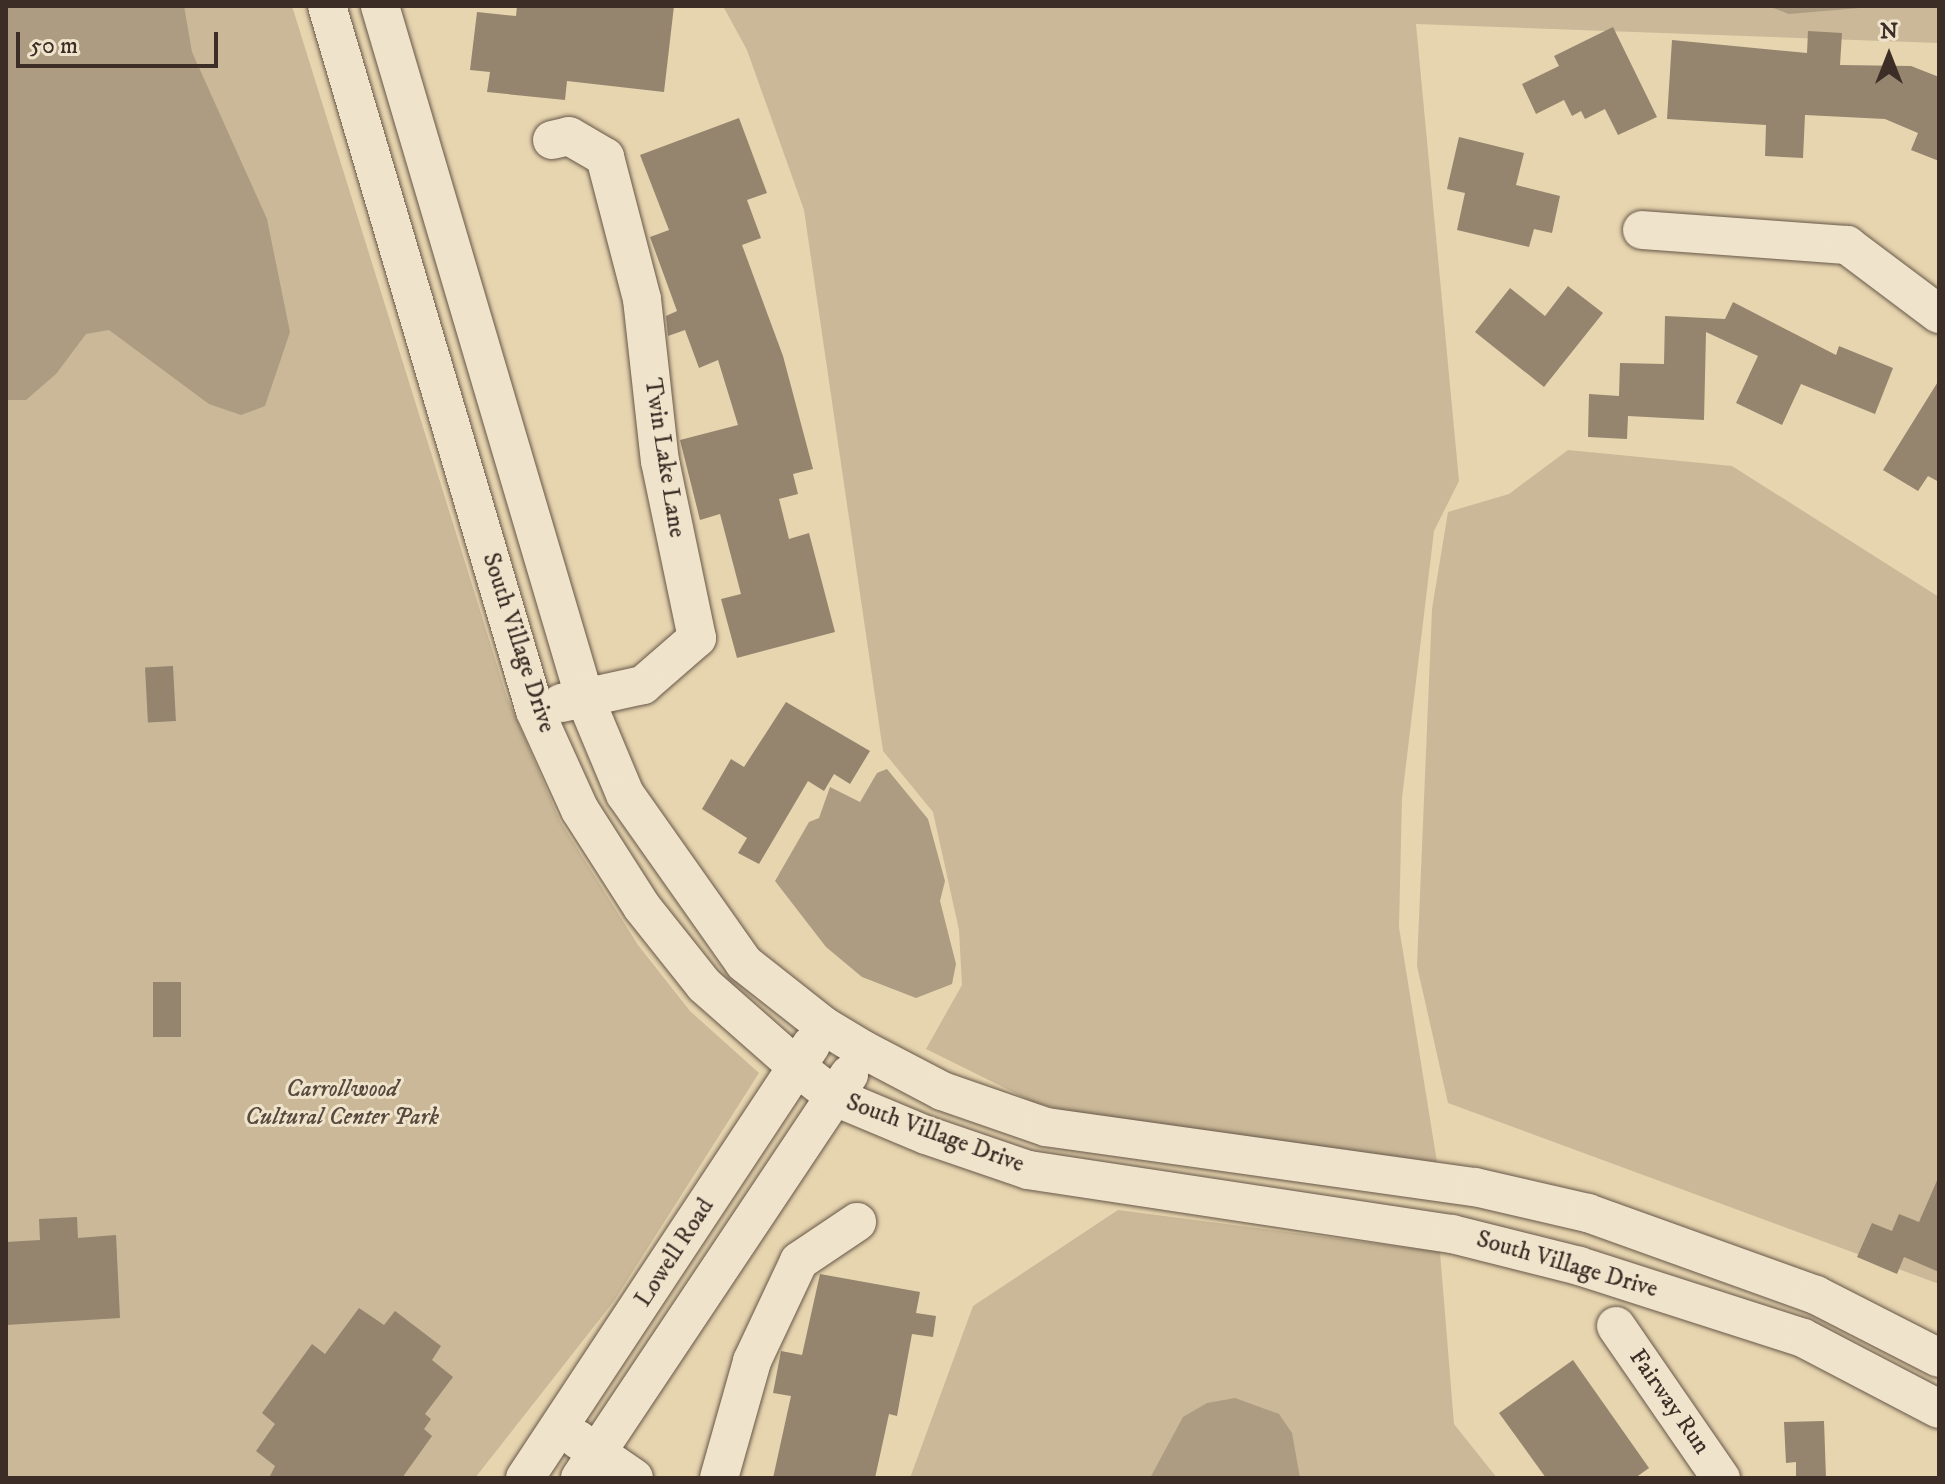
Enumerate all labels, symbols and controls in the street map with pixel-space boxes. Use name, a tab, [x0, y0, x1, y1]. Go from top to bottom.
scale bar	[20, 16, 222, 66]
north arrow	[1849, 16, 1929, 96]
text: N	[1880, 18, 1898, 45]
text: 50 m	[30, 31, 78, 61]
street label: Twin Lake Lane	[637, 376, 691, 540]
street label: South Village Drive	[475, 549, 561, 737]
park label: Carrollwood Cultural Center Park	[245, 1076, 439, 1132]
street label: South Village Drive	[842, 1088, 1028, 1180]
street label: Lowell Road	[629, 1193, 721, 1313]
street label: South Village Drive	[1473, 1225, 1661, 1305]
street label: Fairway Run	[1622, 1344, 1716, 1460]

